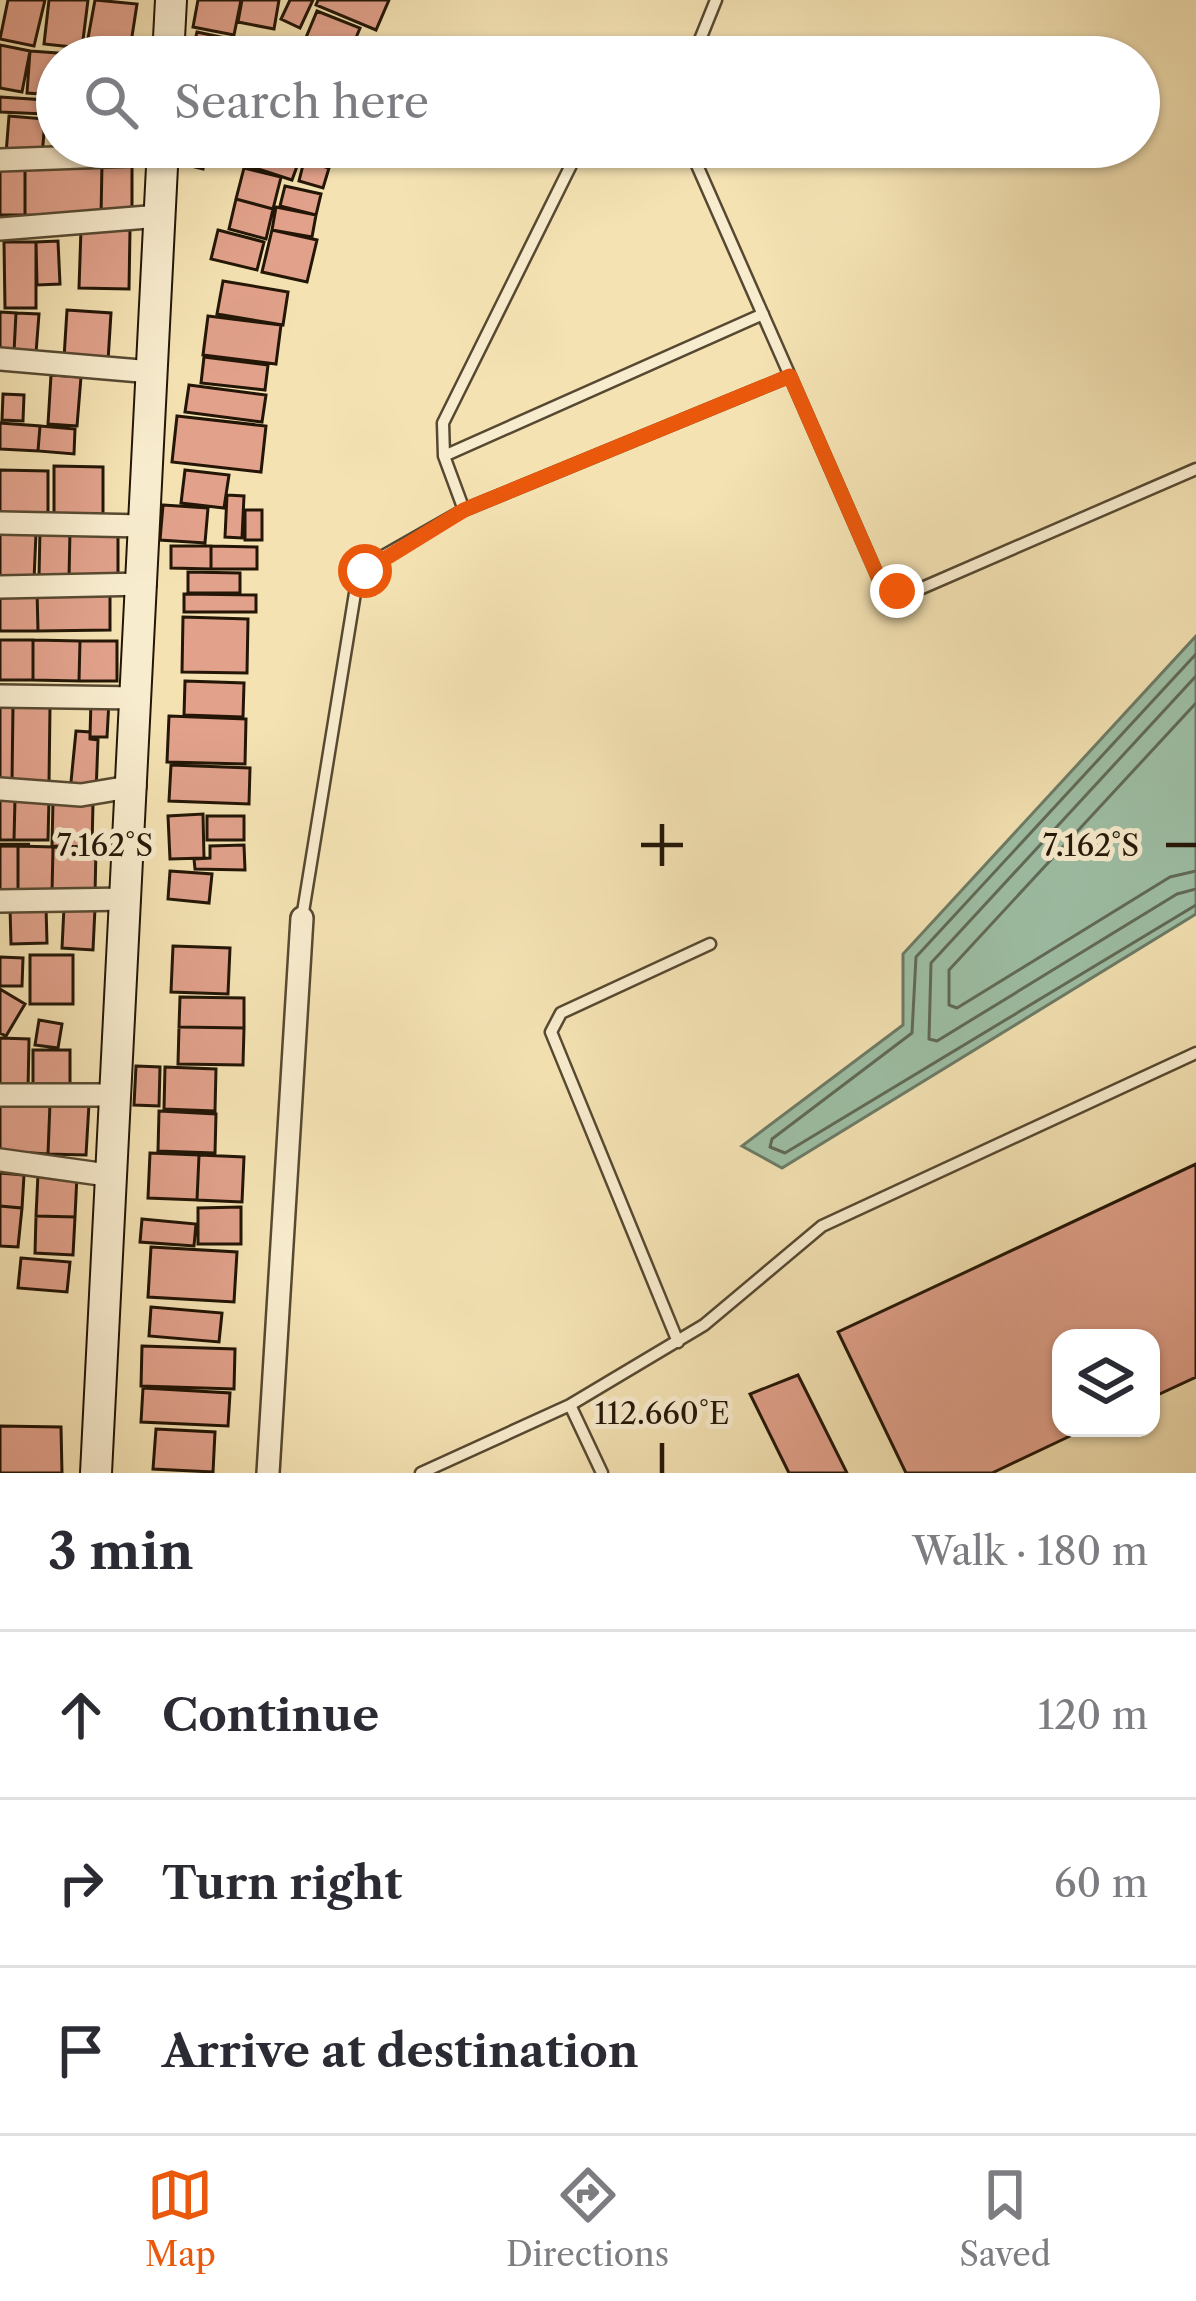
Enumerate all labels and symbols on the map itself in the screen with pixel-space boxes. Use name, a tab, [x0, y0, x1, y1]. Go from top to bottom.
route start	[338, 544, 392, 598]
route end	[870, 564, 924, 618]
text: 7.162°S	[57, 827, 153, 864]
text: 7.162°S	[1043, 827, 1139, 864]
text: 112.660°E	[594, 1395, 730, 1432]

